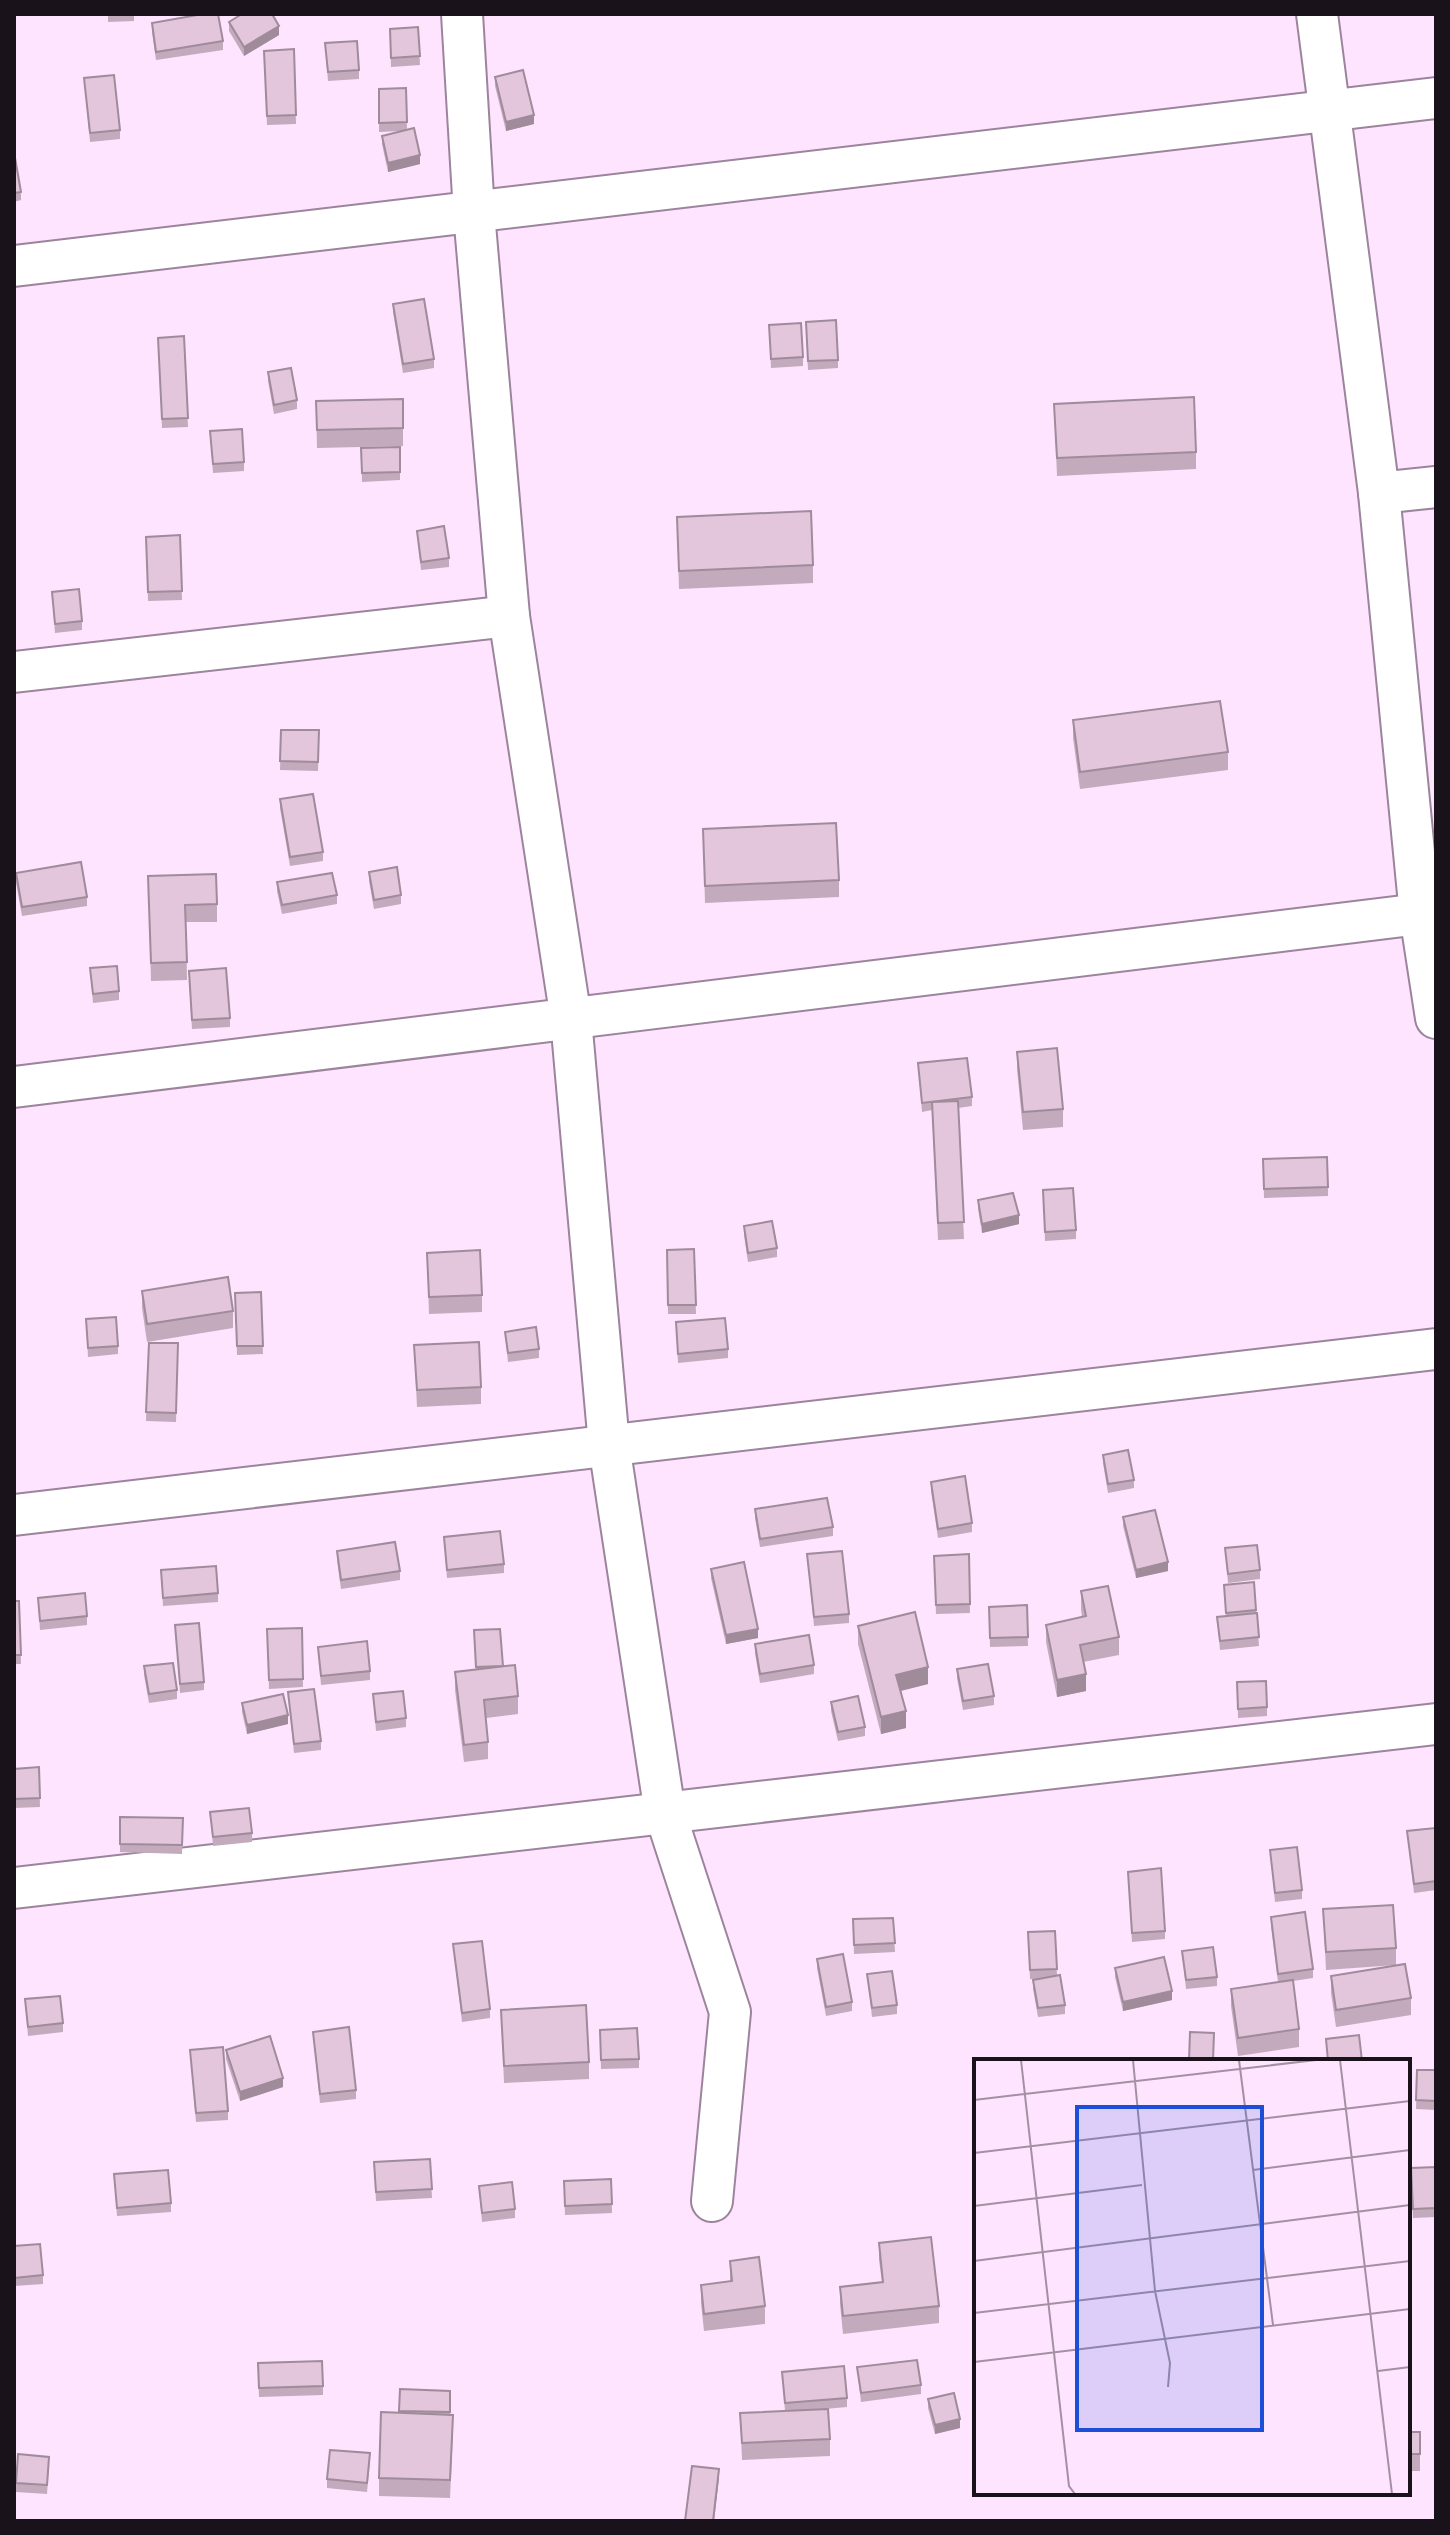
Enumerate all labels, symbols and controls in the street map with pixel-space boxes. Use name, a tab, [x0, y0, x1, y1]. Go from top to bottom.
inset map	[974, 2059, 1410, 2495]

